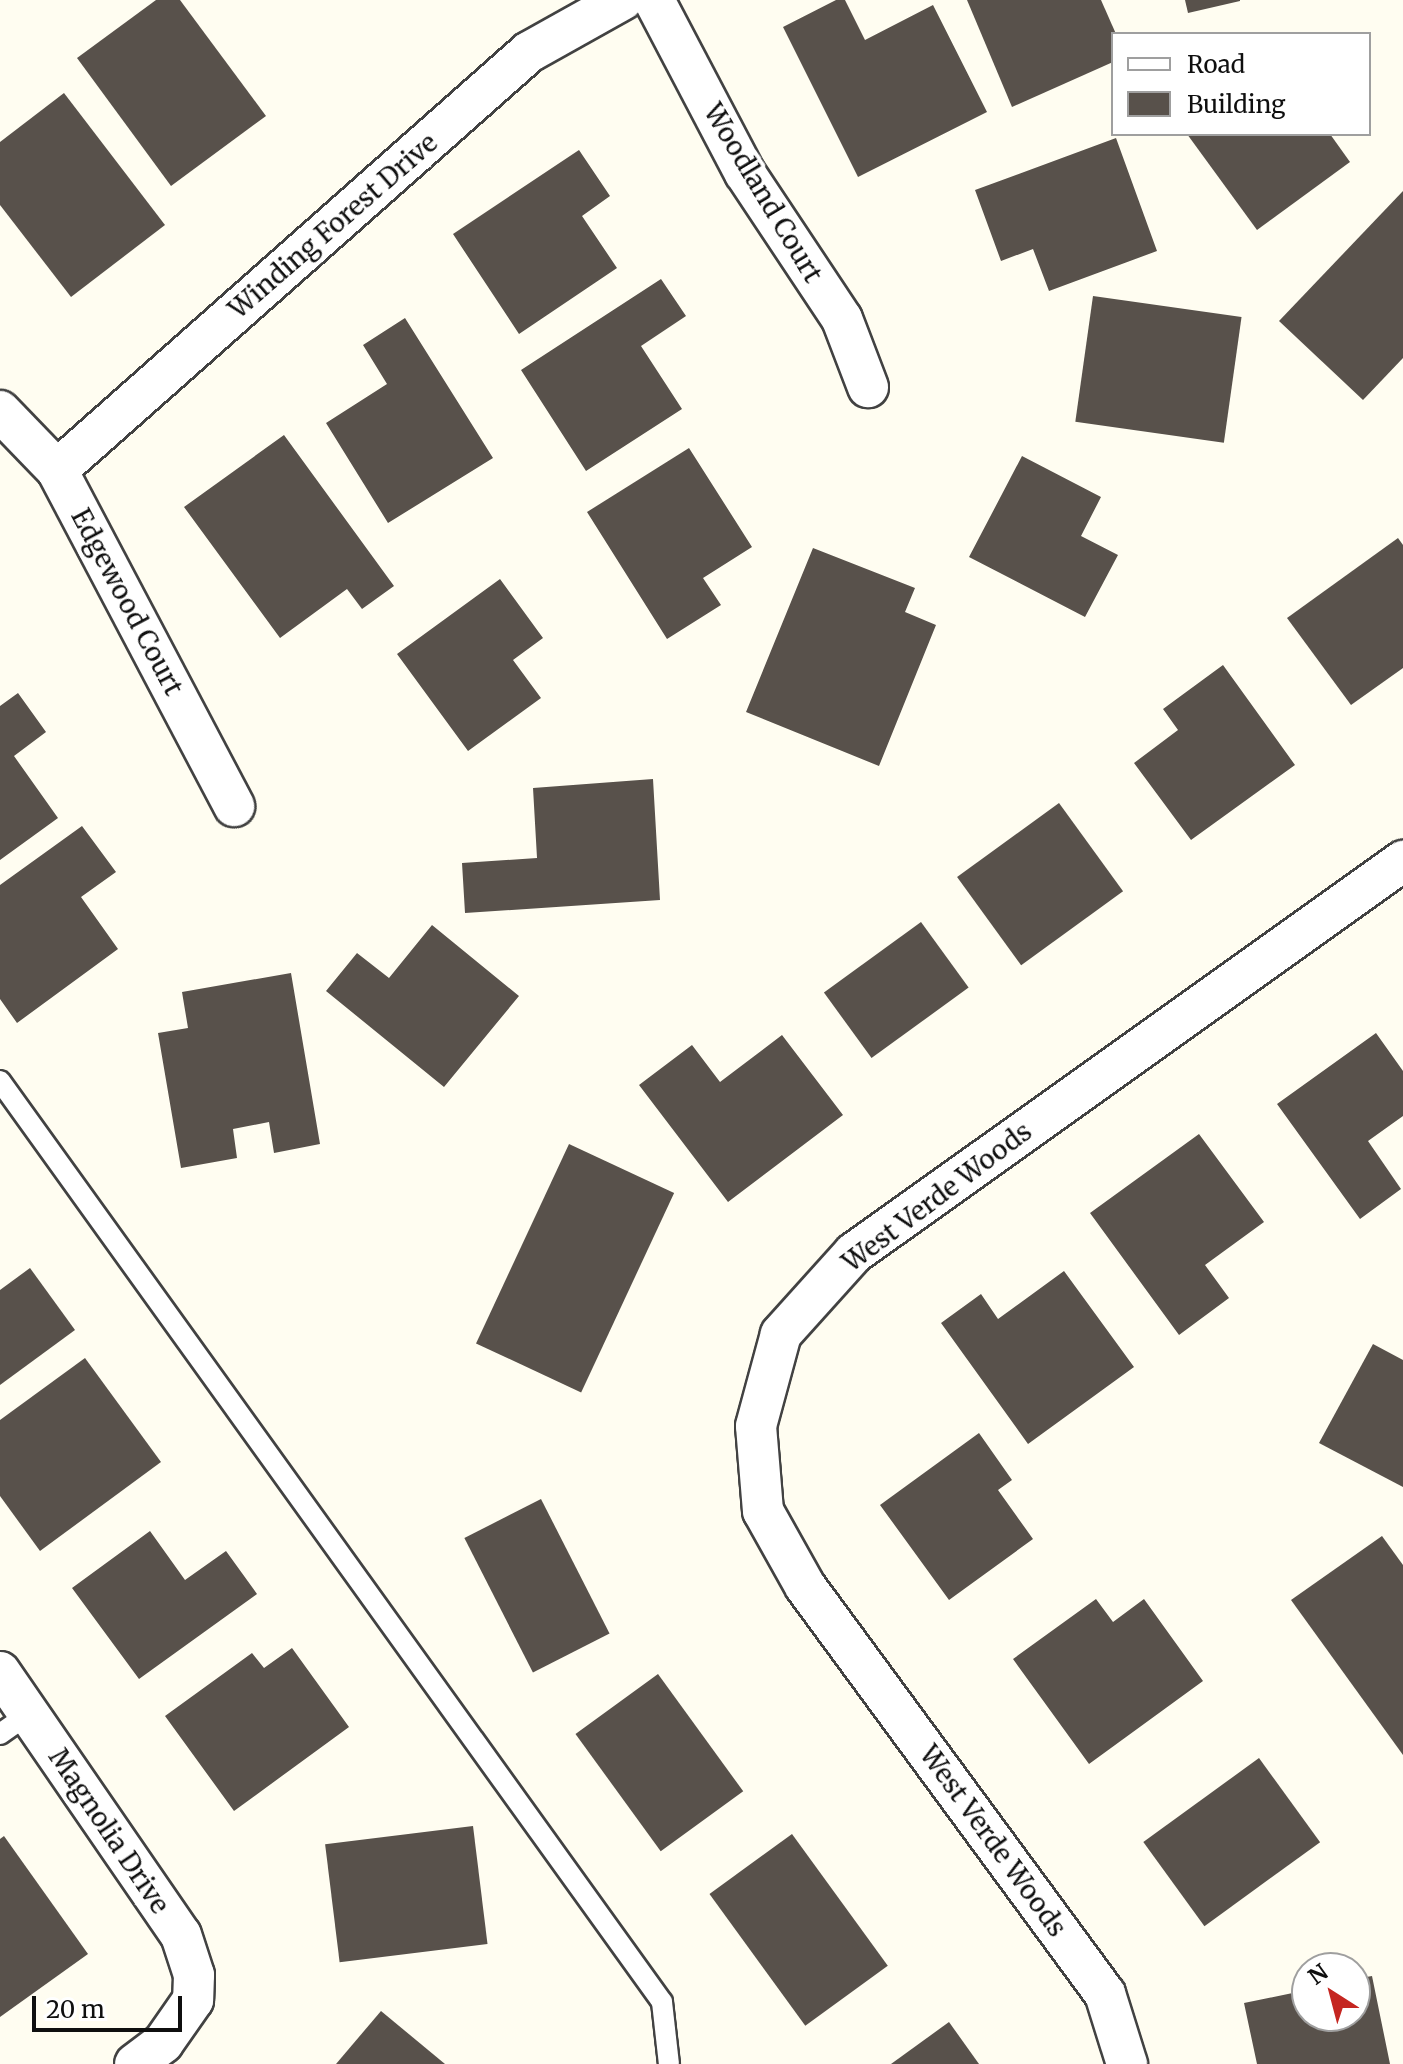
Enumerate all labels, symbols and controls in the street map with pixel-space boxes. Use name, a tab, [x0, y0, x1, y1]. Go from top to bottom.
legend	[1111, 32, 1371, 136]
text: Road	[1187, 49, 1245, 80]
text: Building	[1187, 89, 1286, 120]
street label: Woodland Court	[697, 98, 829, 288]
street label: Winding Forest Drive	[222, 127, 444, 325]
street label: Edgewood Court	[65, 503, 189, 701]
street label: West Verde Woods	[836, 1116, 1038, 1278]
street label: West Verde Woods	[913, 1739, 1073, 1943]
street label: Magnolia Drive	[42, 1743, 176, 1919]
north arrow	[1291, 1952, 1371, 2032]
text: N	[1303, 1958, 1333, 1991]
scale bar	[36, 1980, 186, 2030]
text: 20 m	[46, 1994, 105, 2025]

